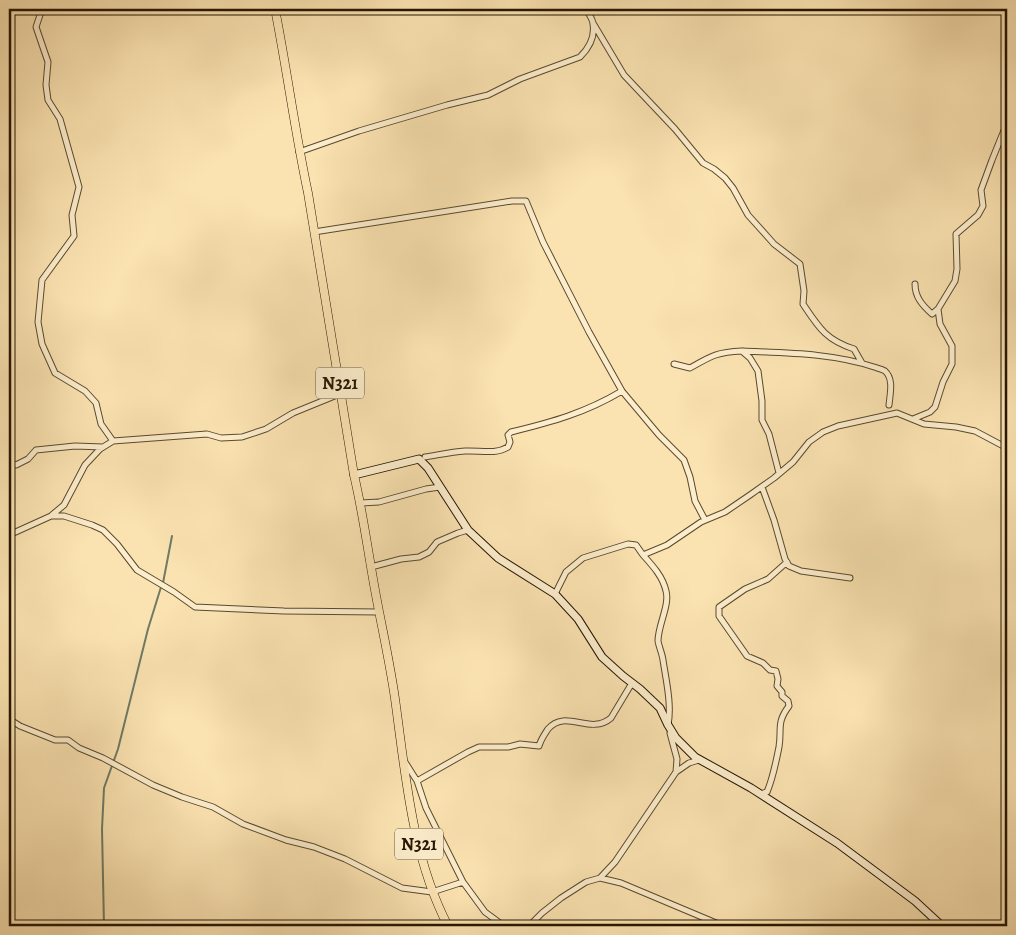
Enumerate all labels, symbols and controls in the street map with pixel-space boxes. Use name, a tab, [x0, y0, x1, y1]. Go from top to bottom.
road number: N321	[316, 368, 364, 398]
road number: N321	[395, 829, 443, 860]

